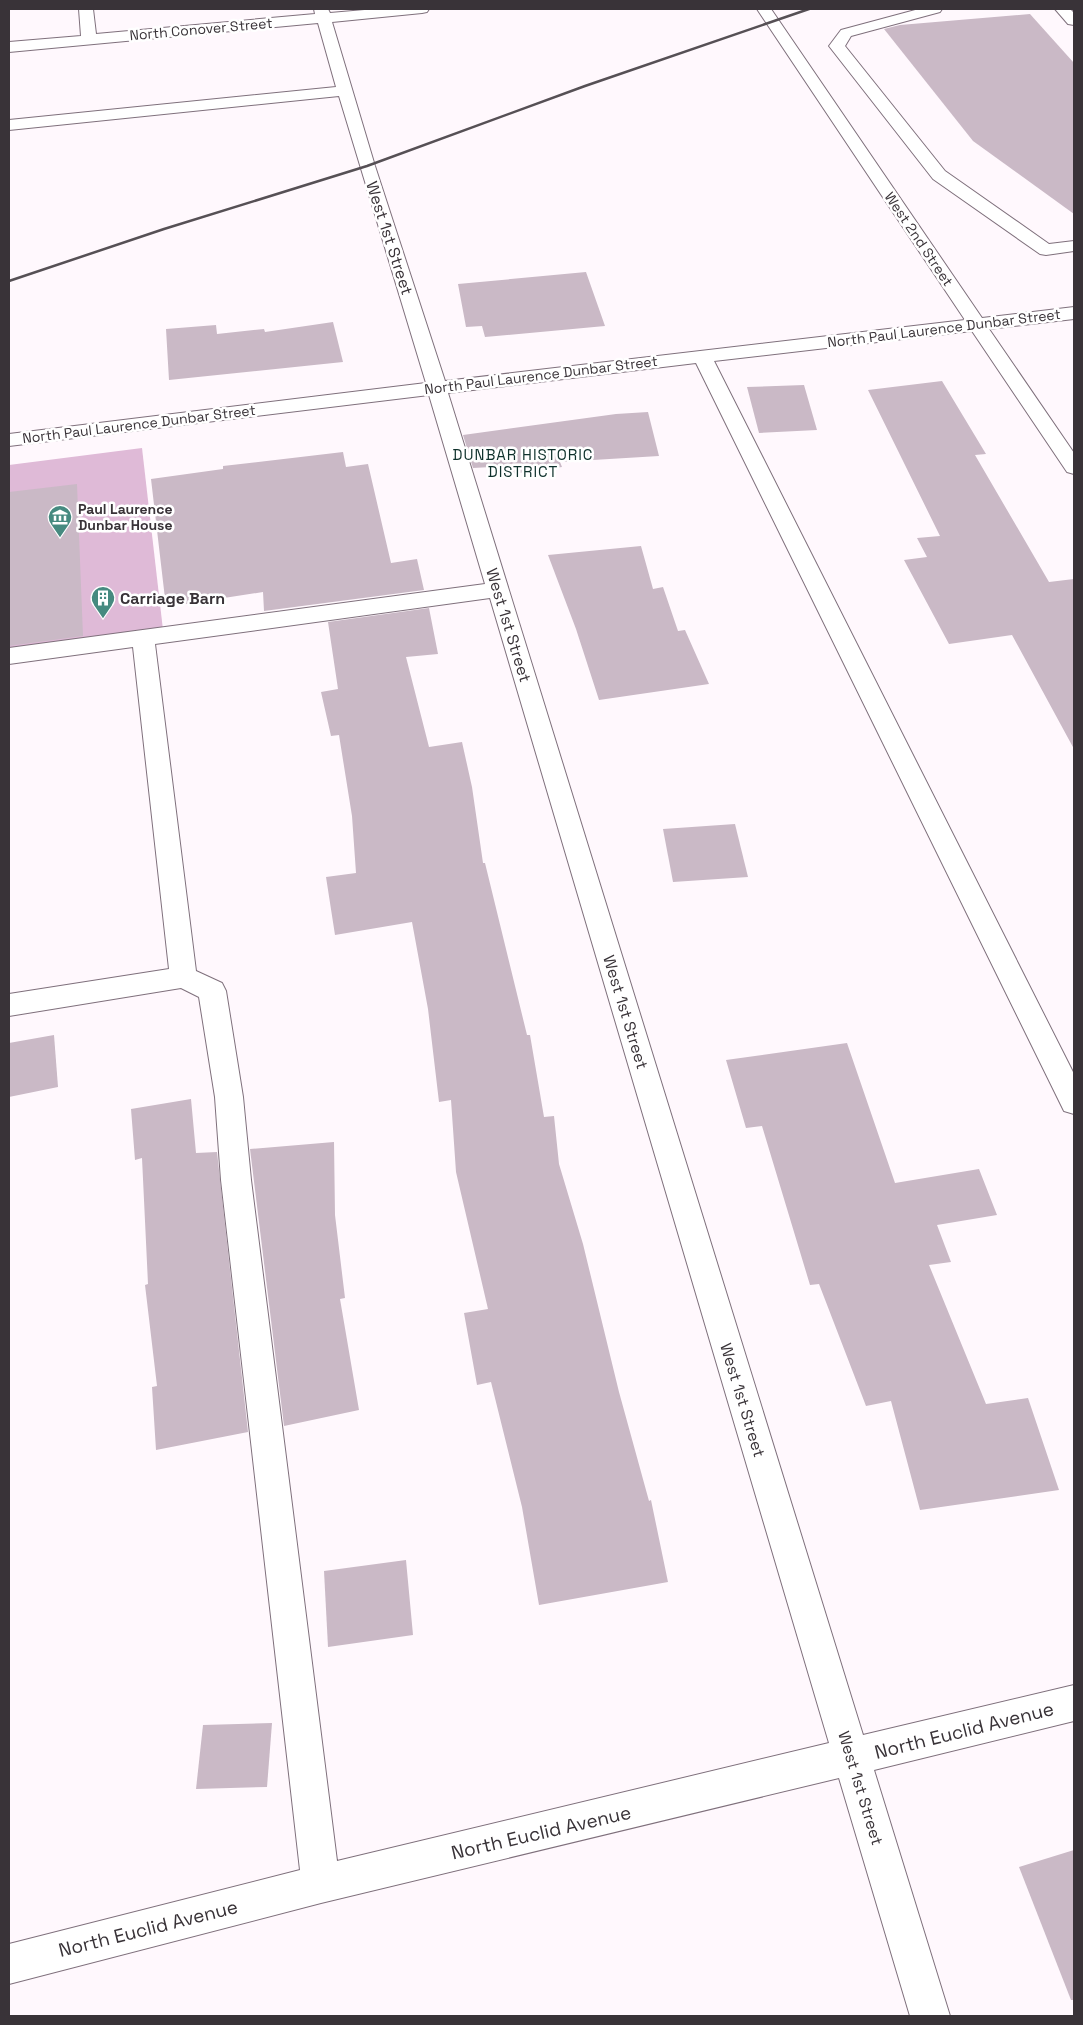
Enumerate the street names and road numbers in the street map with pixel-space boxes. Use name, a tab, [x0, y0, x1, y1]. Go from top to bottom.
street label: North Conover Street	[129, 14, 273, 44]
street label: West 1st Street	[361, 179, 418, 298]
street label: West 2nd Street	[881, 188, 957, 290]
street label: North Paul Laurence Dunbar Street	[826, 305, 1062, 351]
street label: North Paul Laurence Dunbar Street	[423, 352, 659, 398]
street label: North Paul Laurence Dunbar Street	[21, 401, 257, 447]
street label: West 1st Street	[481, 566, 536, 685]
street label: West 1st Street	[598, 953, 653, 1072]
street label: West 1st Street	[715, 1341, 770, 1460]
street label: North Euclid Avenue	[872, 1696, 1056, 1765]
street label: West 1st Street	[833, 1729, 888, 1848]
street label: North Euclid Avenue	[449, 1800, 633, 1865]
street label: North Euclid Avenue	[56, 1894, 240, 1963]

